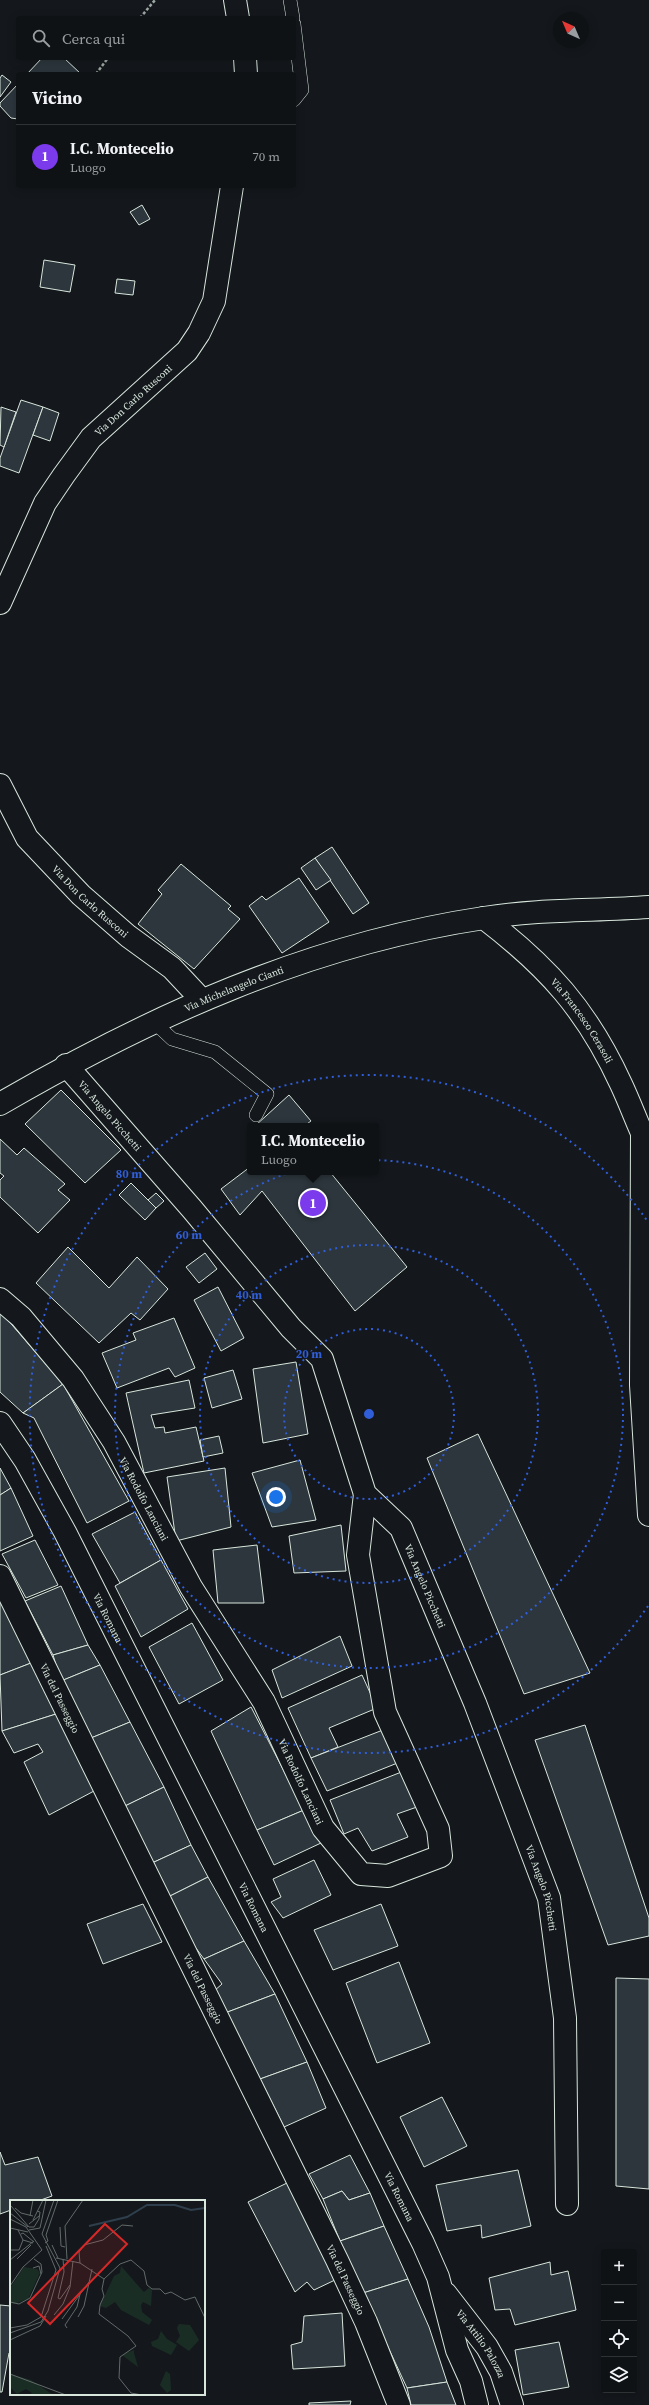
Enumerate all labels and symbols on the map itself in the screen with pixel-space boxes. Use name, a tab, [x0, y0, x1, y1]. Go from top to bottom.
north arrow	[553, 12, 589, 48]
street label: Via Don Carlo Rusconi	[92, 361, 175, 438]
street label: Via Don Carlo Rusconi	[49, 862, 131, 940]
street label: Via Michelangelo Cianti	[182, 963, 285, 1014]
street label: Via Francesco Cerasoli	[548, 975, 616, 1065]
street label: Via Angelo Picchetti	[76, 1077, 145, 1154]
text: 80 m	[116, 1166, 142, 1182]
pin: 1	[300, 1188, 326, 1218]
text: 60 m	[176, 1227, 202, 1243]
text: 40 m	[236, 1287, 262, 1303]
text: 20 m	[296, 1346, 322, 1362]
centre of rings	[362, 1407, 376, 1421]
street label: Via Rodolfo Lanciani	[117, 1455, 172, 1543]
your location	[266, 1487, 286, 1507]
street label: Via Angelo Picchetti	[402, 1542, 449, 1630]
street label: Via Romana	[90, 1591, 127, 1646]
street label: Via del Passeggio	[37, 1661, 83, 1736]
street label: Via Rodolfo Lanciani	[276, 1737, 327, 1827]
street label: Via Angelo Picchetti	[523, 1843, 560, 1932]
street label: Via Romana	[236, 1880, 272, 1935]
street label: Via del Passeggio	[181, 1951, 226, 2026]
street label: Via Romana	[382, 2169, 418, 2224]
inset map	[10, 2200, 205, 2395]
street label: Via del Passeggio	[324, 2242, 368, 2317]
street label: Via Attilio Palozza	[454, 2306, 509, 2380]

